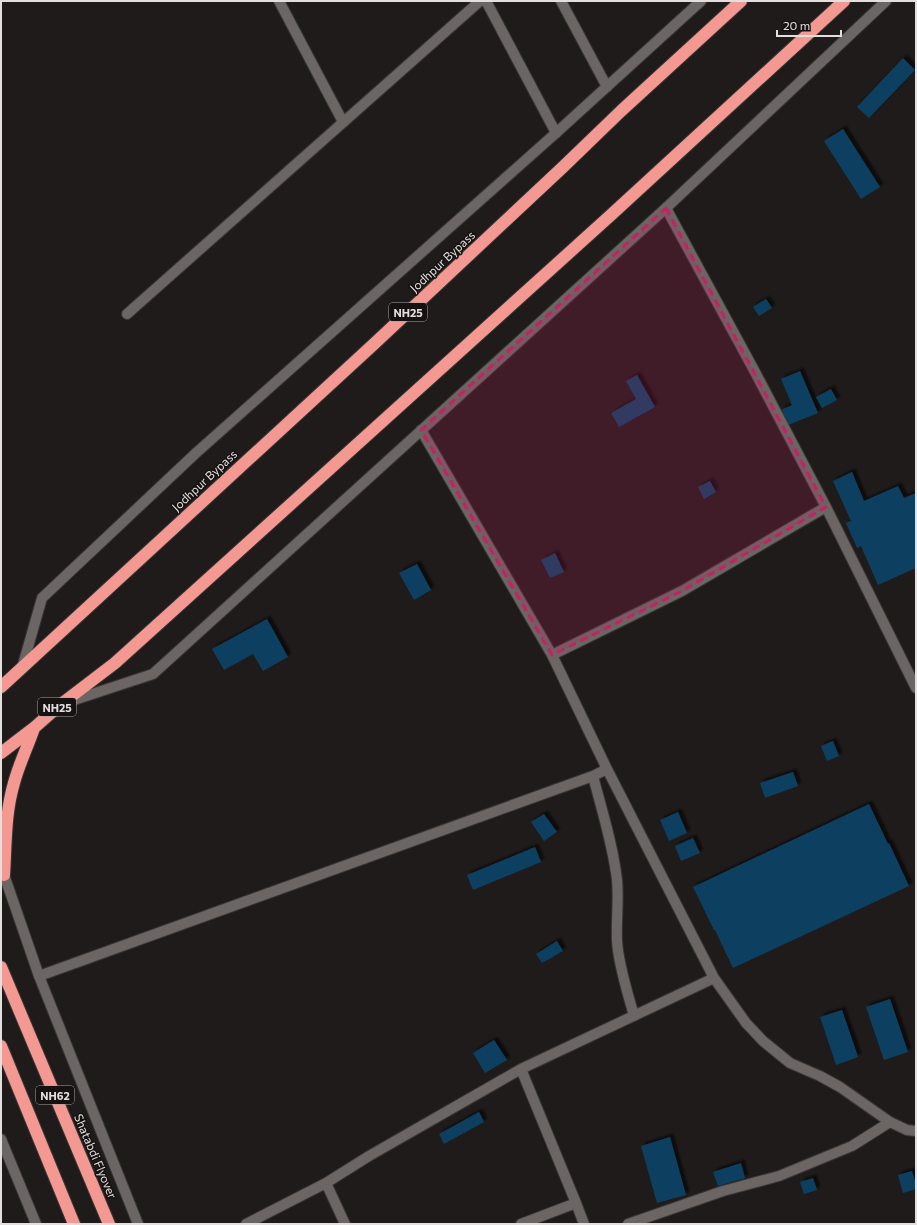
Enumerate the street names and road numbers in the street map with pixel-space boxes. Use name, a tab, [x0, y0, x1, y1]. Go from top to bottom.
street label: Jodhpur Bypass	[407, 227, 478, 295]
road number: NH25	[389, 303, 427, 321]
street label: Jodhpur Bypass	[169, 446, 240, 514]
road number: NH25	[38, 698, 76, 716]
road number: NH62	[36, 1086, 74, 1104]
street label: Shatabdi Flyover	[72, 1111, 120, 1201]

